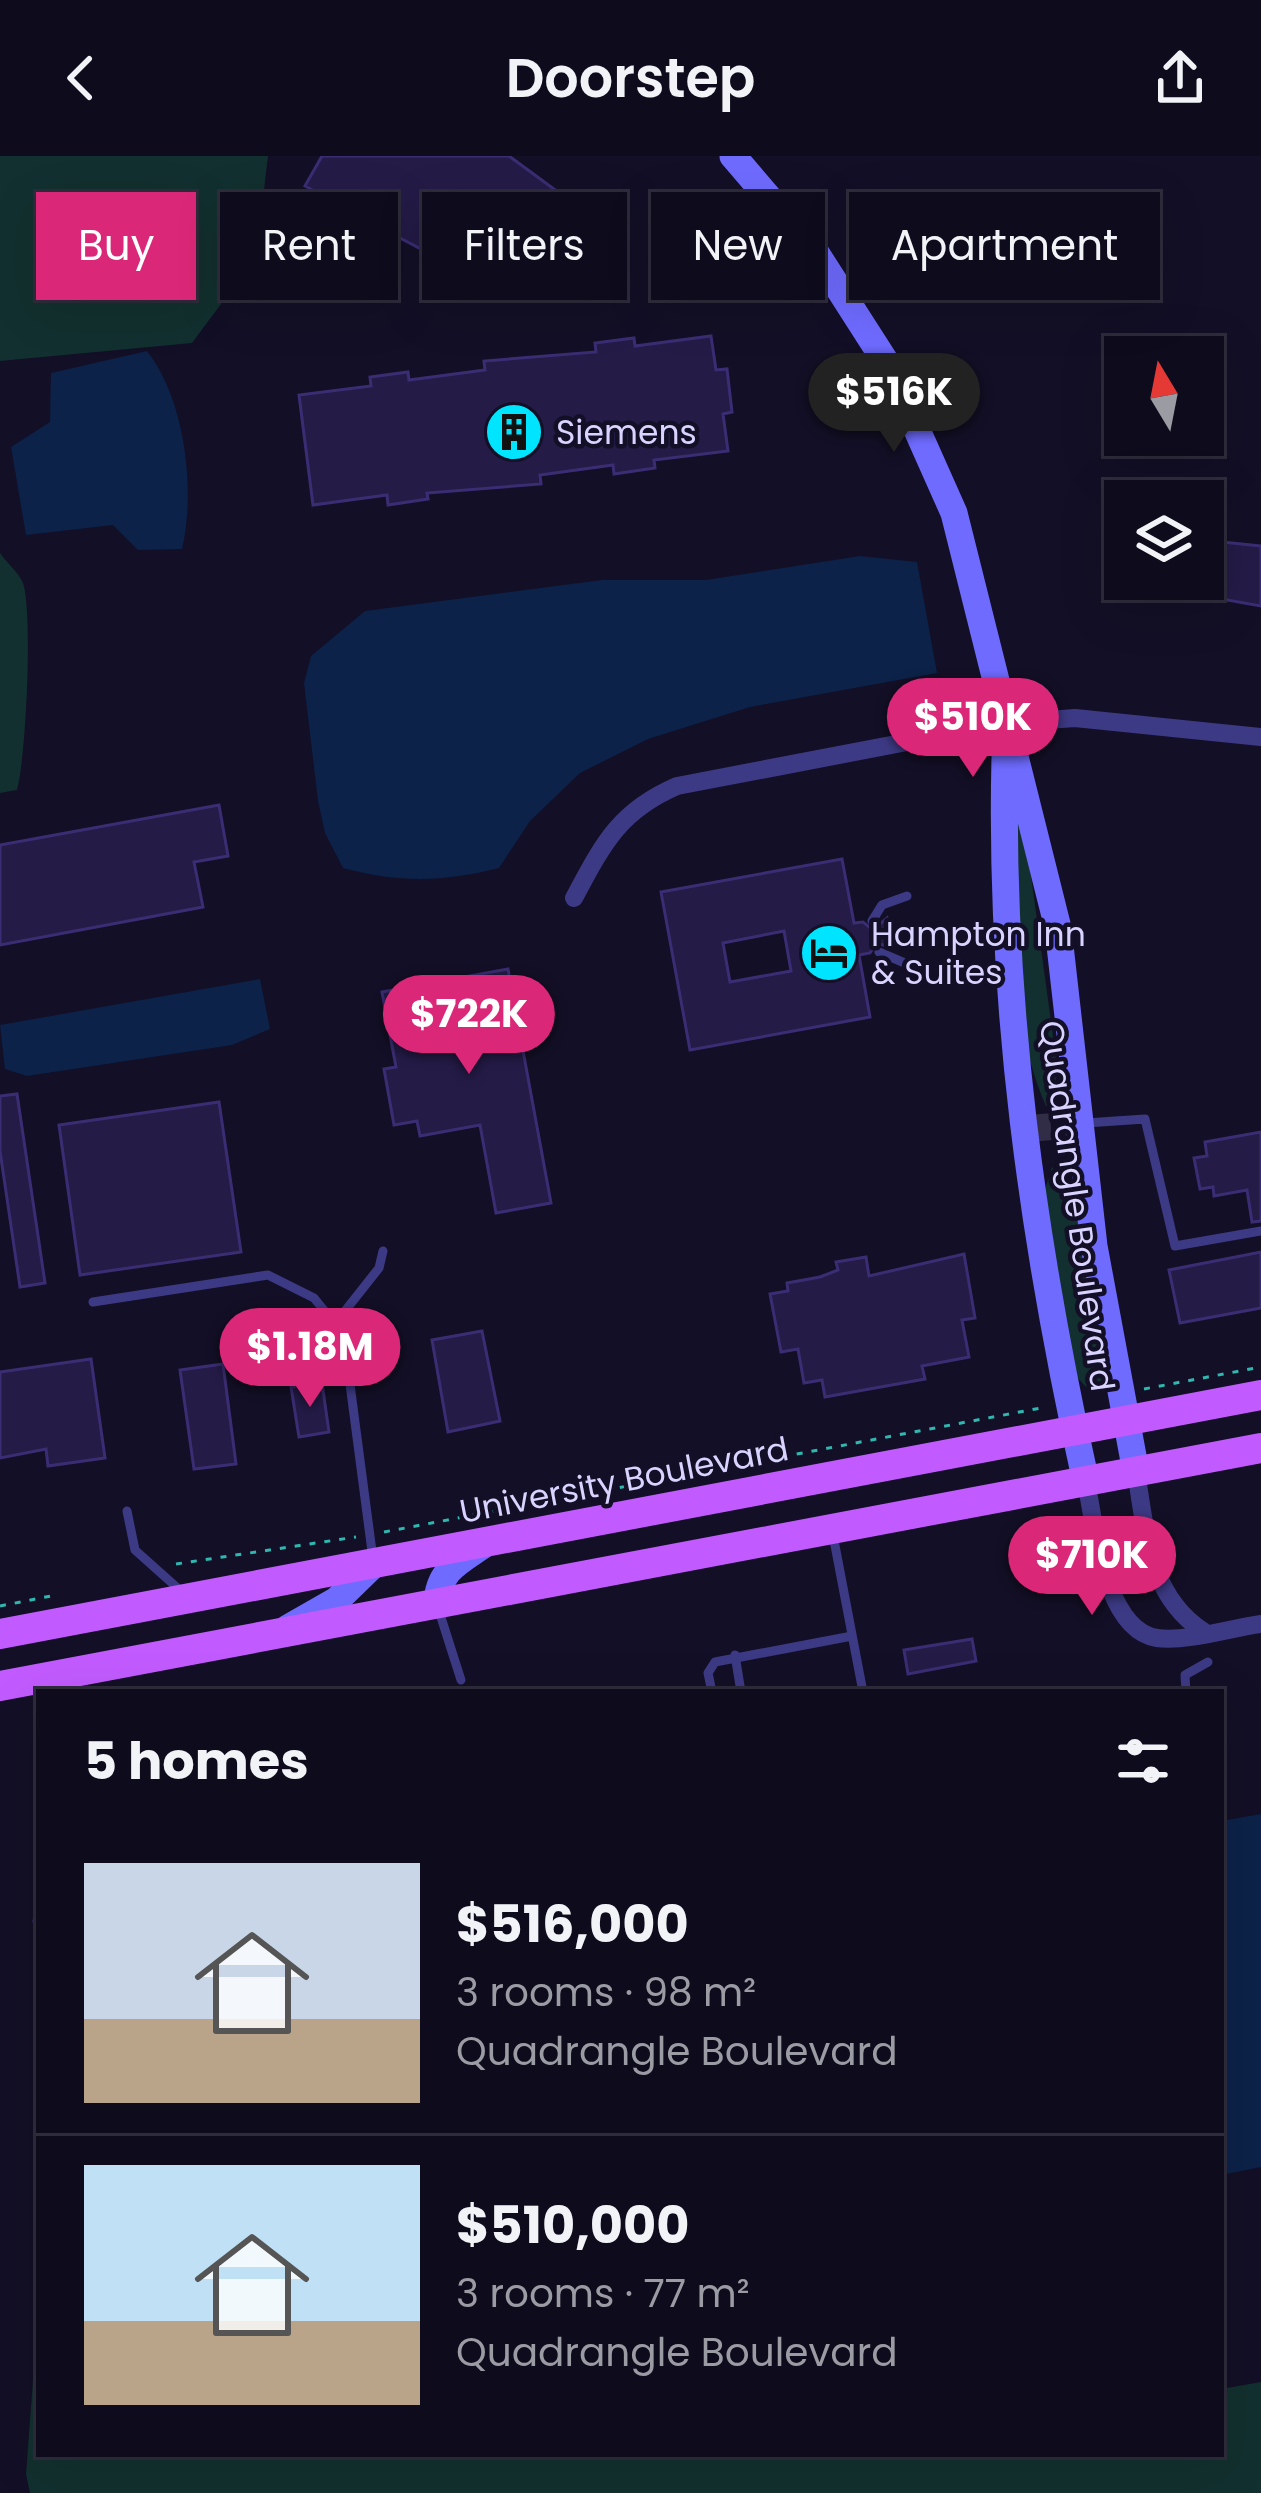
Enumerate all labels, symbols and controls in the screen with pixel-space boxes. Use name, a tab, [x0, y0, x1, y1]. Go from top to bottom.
text: Doorstep	[506, 40, 755, 116]
icon: back	[48, 45, 114, 111]
icon: share	[1147, 45, 1213, 111]
chip: Buy	[36, 192, 196, 300]
chip: Rent	[220, 192, 398, 300]
chip: Filters	[422, 192, 627, 300]
chip: New	[651, 192, 825, 300]
chip: Apartment	[849, 192, 1160, 300]
north arrow	[1104, 336, 1224, 456]
map controls	[1104, 336, 1224, 600]
pin: $516K	[810, 353, 978, 455]
text: $516K	[835, 364, 953, 419]
building icon: Siemens	[483, 401, 545, 463]
place label: Siemens	[556, 409, 697, 456]
button: layers	[1104, 480, 1224, 600]
pin: $510K	[889, 678, 1057, 780]
text: $510K	[914, 689, 1032, 744]
place label: Hampton Inn & Suites	[871, 911, 1086, 996]
hotel icon: Hampton Inn & Suites	[798, 922, 860, 984]
pin: $722K	[385, 975, 553, 1077]
text: $722K	[410, 986, 528, 1041]
street label: Quadrangle Boulevard	[1028, 1018, 1126, 1394]
pin: $1.18M	[212, 1308, 408, 1410]
text: $1.18M	[246, 1319, 374, 1374]
street label: University Boulevard	[456, 1425, 792, 1535]
pin: $710K	[1008, 1516, 1176, 1618]
text: $710K	[1035, 1527, 1149, 1582]
text: 5 homes	[84, 1725, 309, 1797]
icon: filters	[1110, 1728, 1176, 1794]
text: $516,000	[456, 1888, 689, 1960]
icon: home	[180, 1911, 324, 2055]
text: 3 rooms · 98 m²	[456, 1965, 756, 2020]
text: Quadrangle Boulevard	[456, 2024, 898, 2079]
text: $510,000	[456, 2189, 690, 2261]
icon: home	[180, 2213, 324, 2357]
text: 3 rooms · 77 m²	[456, 2266, 750, 2321]
text: Quadrangle Boulevard	[456, 2325, 898, 2380]

